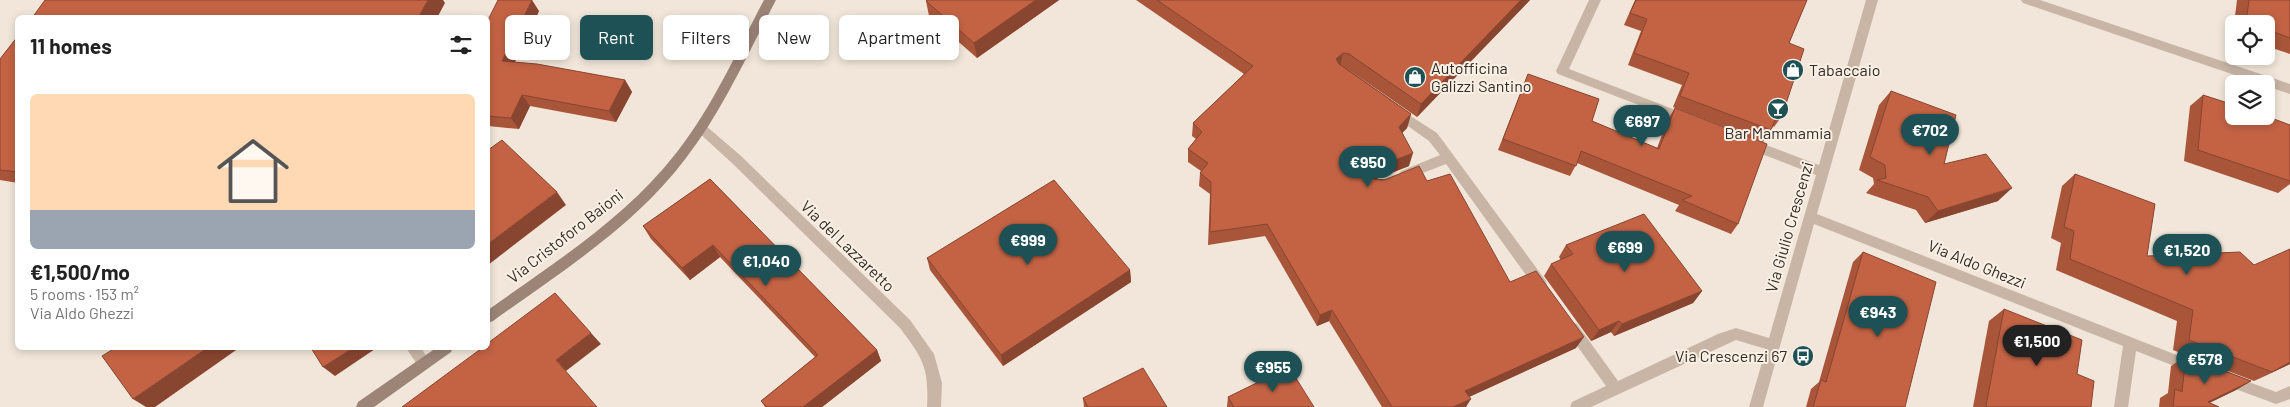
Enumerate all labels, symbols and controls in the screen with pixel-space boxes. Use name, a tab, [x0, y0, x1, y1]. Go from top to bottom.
chip: Buy	[505, 15, 570, 60]
chip: Rent	[580, 15, 653, 60]
chip: Filters	[663, 15, 749, 60]
chip: New	[759, 15, 829, 60]
chip: Apartment	[839, 15, 959, 60]
map controls	[2225, 15, 2275, 125]
button: locate	[2225, 15, 2275, 65]
icon: filters	[447, 31, 475, 59]
text: 11 homes	[30, 33, 112, 58]
place label: Autofficina Galizzi Santino	[1431, 58, 1531, 95]
shop icon: Tabaccaio	[1781, 58, 1805, 82]
place label: Tabaccaio	[1809, 60, 1881, 79]
shop icon: Autofficina Galizzi Santino	[1403, 65, 1427, 89]
button: layers	[2225, 75, 2275, 125]
bar icon: Bar Mammamia	[1766, 97, 1790, 121]
pin: €697	[1612, 104, 1672, 147]
text: €697	[1624, 111, 1660, 130]
pin: €702	[1900, 114, 1960, 156]
text: €702	[1912, 120, 1948, 139]
place label: Bar Mammamia	[1725, 123, 1831, 142]
icon: home	[208, 126, 298, 216]
pin: €950	[1338, 146, 1398, 188]
text: €950	[1350, 152, 1386, 171]
street label: Via Giulio Crescenzi	[1761, 159, 1816, 294]
street label: Via Cristoforo Baioni	[503, 185, 626, 287]
street label: Via del Lazzaretto	[798, 196, 899, 295]
pin: €999	[998, 224, 1058, 266]
text: €999	[1010, 230, 1046, 249]
pin: €699	[1595, 230, 1655, 273]
pin: €1,520	[2146, 234, 2228, 276]
street label: Via Aldo Ghezzi	[1925, 235, 2029, 292]
text: €699	[1607, 237, 1643, 256]
text: €1,520	[2164, 240, 2210, 259]
pin: €1,040	[725, 244, 807, 287]
text: €1,040	[742, 251, 790, 270]
text: €1,500/mo	[30, 259, 130, 284]
text: 5 rooms · 153 m²	[30, 284, 139, 303]
pin: €943	[1848, 296, 1908, 338]
text: €943	[1860, 302, 1896, 321]
text: Via Aldo Ghezzi	[30, 303, 134, 322]
pin: €1,500	[1996, 324, 2078, 367]
text: €1,500	[2014, 331, 2060, 350]
pin: €578	[2175, 342, 2235, 385]
bus stop icon: Via Crescenzi 67	[1791, 344, 1815, 368]
place label: Via Crescenzi 67	[1675, 346, 1787, 365]
text: €578	[2187, 349, 2223, 368]
pin: €955	[1243, 350, 1303, 393]
text: €955	[1255, 357, 1291, 376]

